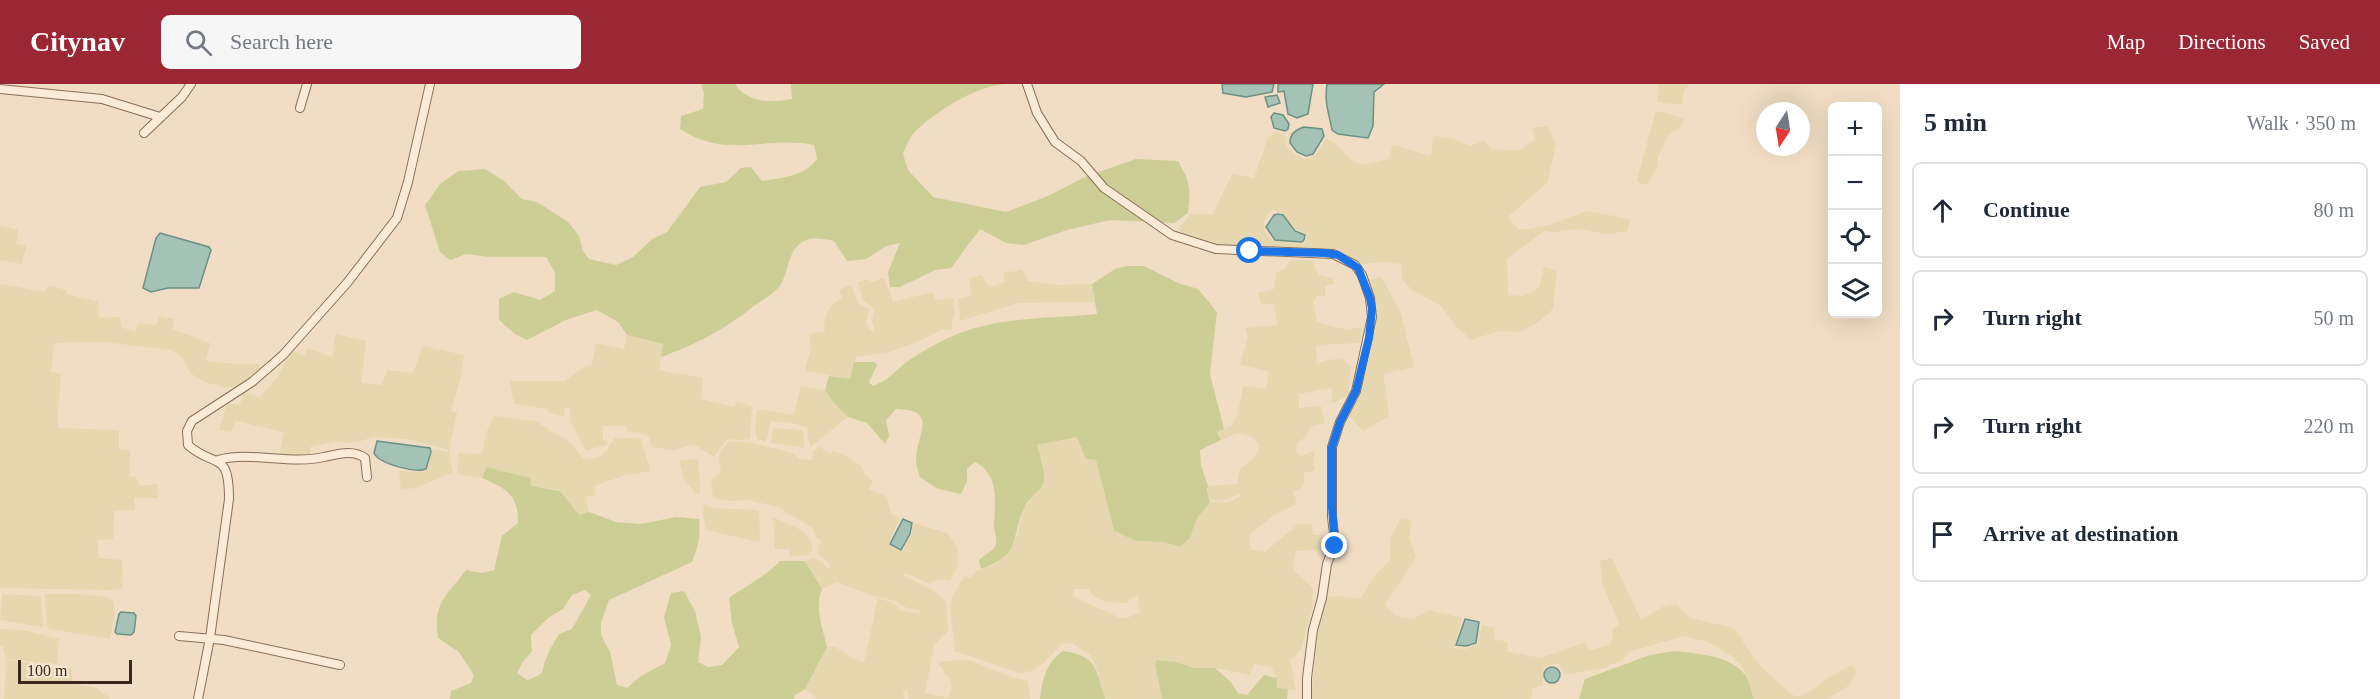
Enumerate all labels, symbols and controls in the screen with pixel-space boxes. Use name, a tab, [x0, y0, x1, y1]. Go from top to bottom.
search box	[161, 15, 581, 69]
text: Citynav	[30, 26, 125, 57]
icon: search	[182, 26, 215, 59]
text: Search here	[230, 29, 333, 54]
text: Map	[2107, 30, 2145, 54]
text: Directions	[2178, 30, 2266, 54]
text: Saved	[2299, 30, 2350, 54]
north arrow	[1756, 102, 1810, 156]
map controls	[1828, 102, 1882, 318]
button: +	[1828, 102, 1882, 156]
text: 5 min	[1924, 108, 1987, 137]
text: Walk · 350 m	[2247, 112, 2356, 134]
button: −	[1828, 156, 1882, 210]
icon: ahead	[1926, 194, 1959, 227]
text: Continue	[1983, 197, 2070, 222]
text: 80 m	[2313, 199, 2354, 221]
button: locate	[1828, 210, 1882, 264]
route start	[1236, 237, 1262, 263]
button: layers	[1828, 264, 1882, 318]
icon: right	[1926, 302, 1959, 335]
text: Turn right	[1983, 305, 2082, 330]
text: 50 m	[2313, 307, 2354, 329]
icon: right	[1926, 410, 1959, 443]
text: Turn right	[1983, 413, 2082, 438]
text: 220 m	[2303, 415, 2354, 437]
icon: arrive	[1926, 518, 1959, 551]
text: Arrive at destination	[1983, 521, 2179, 546]
route end	[1321, 532, 1347, 558]
scale bar	[18, 657, 132, 684]
text: 100 m	[27, 662, 67, 679]

